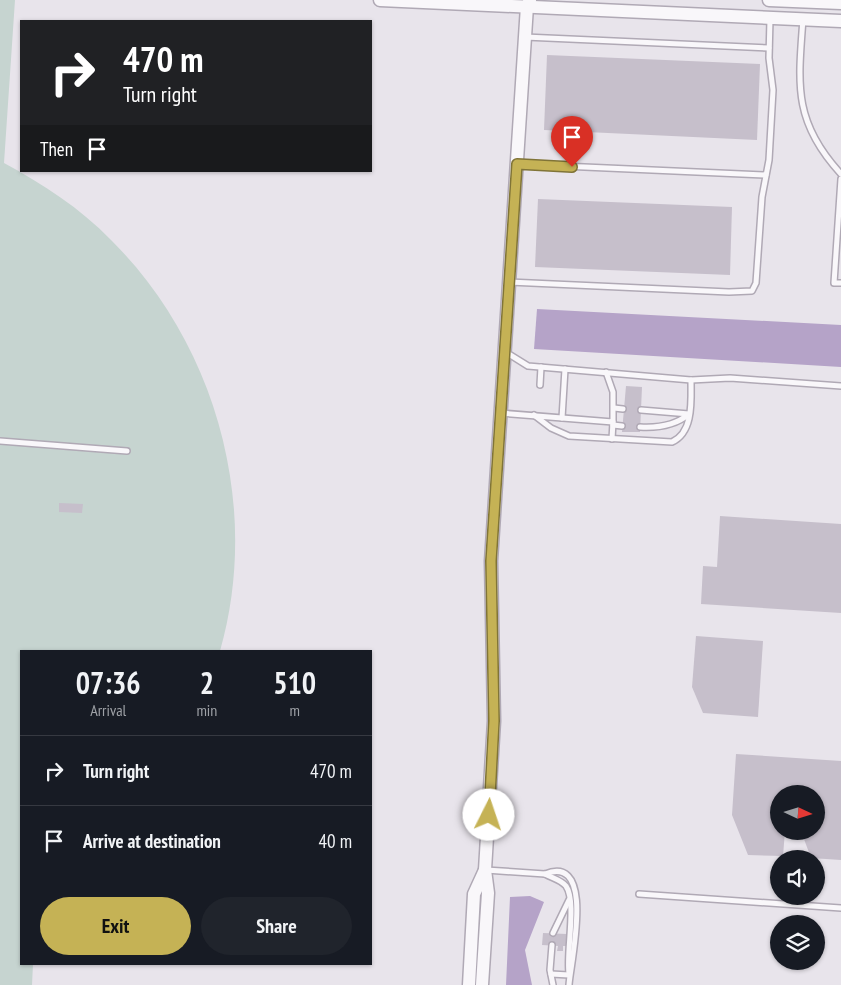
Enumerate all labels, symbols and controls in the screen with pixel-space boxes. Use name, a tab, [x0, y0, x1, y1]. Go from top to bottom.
text: 470 m	[123, 36, 204, 82]
icon: right	[40, 40, 105, 105]
text: Turn right	[123, 80, 197, 108]
pin	[551, 116, 593, 167]
icon: arrive	[558, 123, 586, 151]
icon: arrive	[83, 135, 111, 163]
text: Then	[40, 137, 73, 161]
text: 07:36	[76, 663, 141, 702]
text: 2	[200, 663, 214, 702]
text: 510	[273, 663, 316, 702]
text: Arrival	[90, 700, 126, 720]
text: min	[196, 700, 217, 720]
text: m	[289, 700, 300, 720]
icon: right	[40, 757, 68, 785]
text: Turn right	[83, 759, 149, 783]
text: 470 m	[310, 759, 352, 783]
north arrow	[770, 785, 825, 840]
map controls	[770, 785, 825, 970]
position arrow	[462, 788, 514, 840]
icon: arrive	[40, 827, 68, 855]
text: Arrive at destination	[83, 829, 221, 853]
text: 40 m	[319, 829, 352, 853]
button: sound	[770, 850, 825, 905]
button: Exit	[40, 897, 191, 955]
button: Share	[201, 897, 352, 955]
button: layers	[770, 915, 825, 970]

